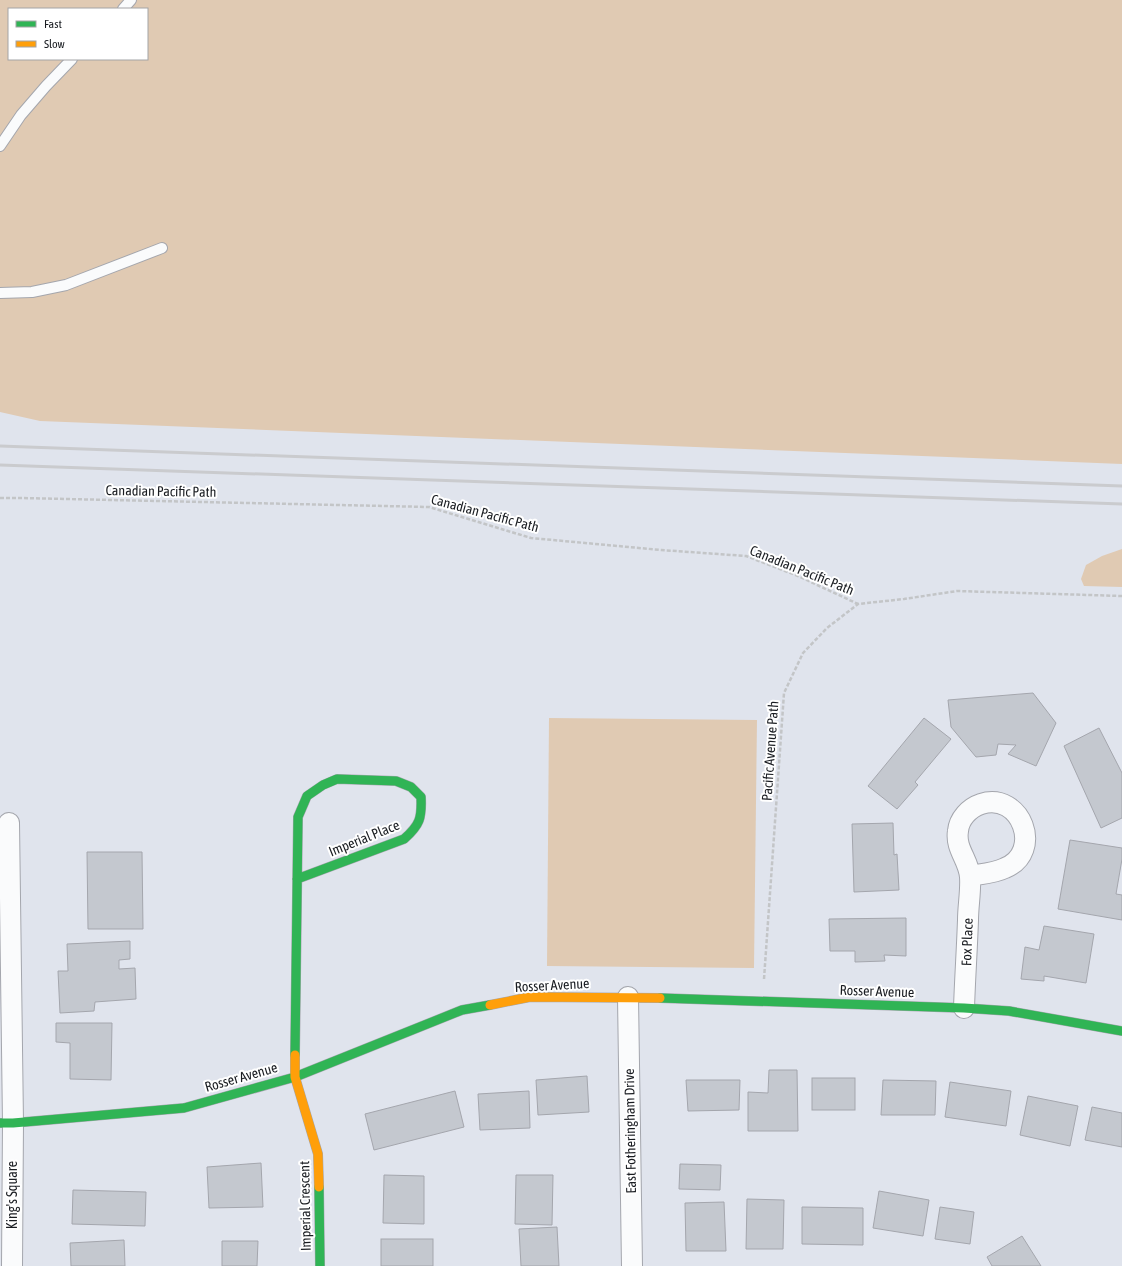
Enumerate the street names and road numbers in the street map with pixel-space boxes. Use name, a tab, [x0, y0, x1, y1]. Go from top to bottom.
street label: Canadian Pacific Path	[105, 482, 217, 500]
street label: Canadian Pacific Path	[429, 491, 541, 535]
street label: Canadian Pacific Path	[748, 542, 856, 598]
street label: Pacific Avenue Path	[759, 700, 781, 802]
street label: Imperial Place	[326, 817, 402, 859]
street label: Fox Place	[958, 918, 976, 966]
street label: Rosser Avenue	[514, 975, 590, 995]
street label: Rosser Avenue	[839, 982, 915, 1000]
street label: Rosser Avenue	[203, 1059, 279, 1095]
street label: East Fotheringham Drive	[621, 1068, 639, 1194]
street label: King's Square	[4, 1161, 20, 1229]
street label: Imperial Crescent	[296, 1161, 314, 1251]

